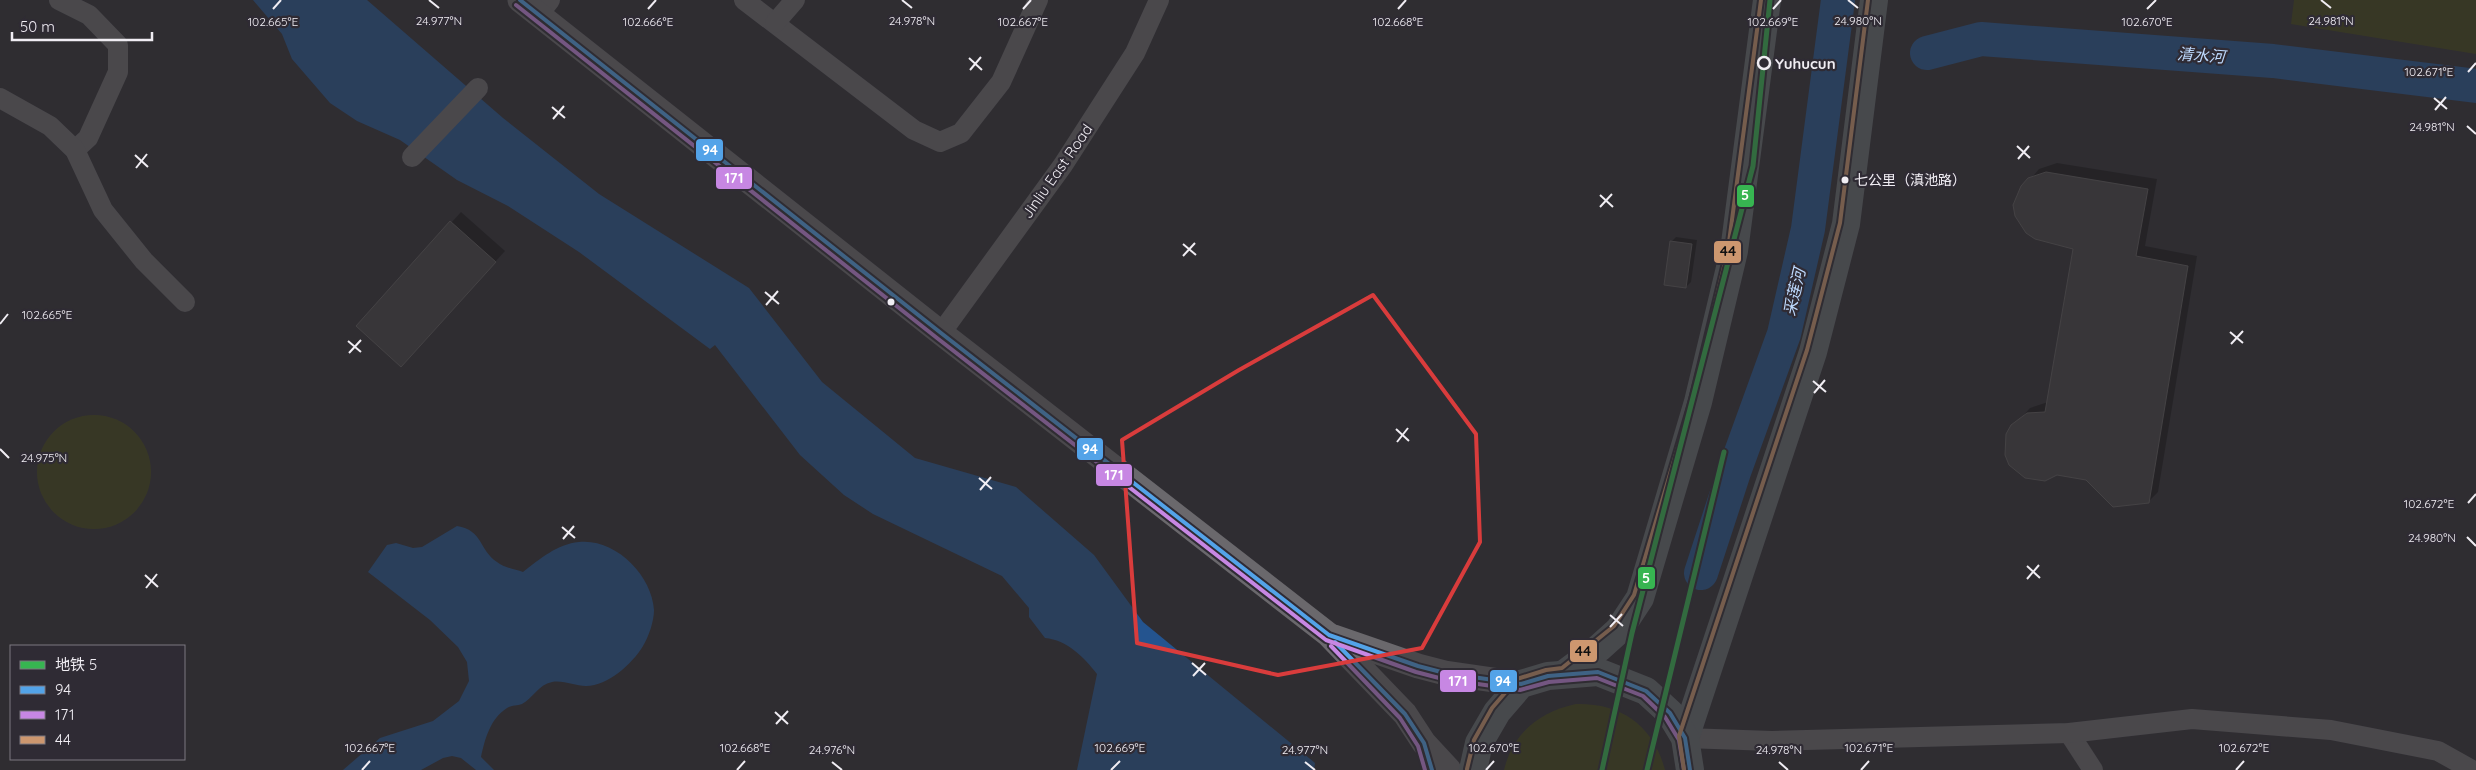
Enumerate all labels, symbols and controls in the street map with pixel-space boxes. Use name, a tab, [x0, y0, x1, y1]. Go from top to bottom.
scale bar	[12, 10, 152, 42]
text: 24.977°N	[416, 13, 462, 28]
text: 24.978°N	[889, 13, 935, 28]
text: 24.980°N	[1834, 13, 1882, 28]
text: 24.981°N	[2308, 13, 2354, 28]
text: 102.665°E	[248, 14, 299, 29]
text: 102.666°E	[623, 14, 673, 29]
text: 102.667°E	[998, 14, 1048, 29]
text: 102.668°E	[1373, 14, 1423, 29]
text: 102.669°E	[1748, 14, 1799, 29]
text: 102.670°E	[2122, 14, 2173, 29]
text: 50 m	[20, 17, 55, 36]
water label: 清水河	[2176, 43, 2229, 67]
place label: Yuhucun	[1775, 54, 1836, 73]
marker: Yuhucun	[1757, 56, 1771, 70]
text: 102.671°E	[2405, 64, 2454, 79]
text: 24.981°N	[2409, 119, 2455, 134]
street label: Jinliu East Road	[1017, 120, 1097, 222]
line badge: 94	[695, 138, 724, 162]
text: 94	[702, 141, 718, 159]
line badge: 171	[715, 166, 753, 190]
text: 171	[724, 169, 744, 187]
place label: 七公里（滇池路）	[1854, 171, 1966, 189]
marker: 七公里（滇池路）	[1840, 175, 1850, 185]
line badge: 5	[1736, 184, 1755, 208]
text: 5	[1741, 186, 1749, 204]
line badge: 44	[1713, 240, 1742, 264]
text: 44	[1720, 242, 1736, 260]
water label: 采莲河	[1779, 263, 1810, 318]
unlabelled marker	[886, 297, 896, 307]
text: 102.665°E	[22, 307, 73, 322]
line badge: 94	[1076, 437, 1104, 461]
text: 94	[1082, 440, 1098, 458]
text: 24.975°N	[21, 450, 67, 465]
line badge: 171	[1095, 463, 1133, 487]
text: 171	[1104, 466, 1124, 484]
text: 102.672°E	[2404, 496, 2454, 511]
text: 24.980°N	[2408, 530, 2456, 545]
line badge: 5	[1637, 566, 1656, 590]
text: 5	[1642, 569, 1650, 587]
line badge: 44	[1569, 639, 1598, 663]
text: 44	[1575, 642, 1591, 660]
legend	[10, 645, 185, 760]
text: 地铁 5	[55, 655, 97, 674]
line badge: 171	[1439, 669, 1477, 693]
line badge: 94	[1489, 669, 1518, 693]
text: 171	[1448, 672, 1468, 690]
text: 94	[1495, 672, 1511, 690]
text: 94	[55, 680, 71, 699]
text: 171	[55, 705, 75, 724]
text: 44	[55, 730, 71, 749]
text: 102.667°E	[345, 740, 395, 755]
text: 102.668°E	[720, 740, 770, 755]
text: 102.669°E	[1095, 740, 1146, 755]
text: 102.670°E	[1469, 740, 1520, 755]
text: 102.671°E	[1845, 740, 1894, 755]
text: 102.672°E	[2219, 740, 2269, 755]
text: 24.976°N	[809, 742, 855, 757]
text: 24.977°N	[1282, 742, 1328, 757]
text: 24.978°N	[1756, 742, 1802, 757]

